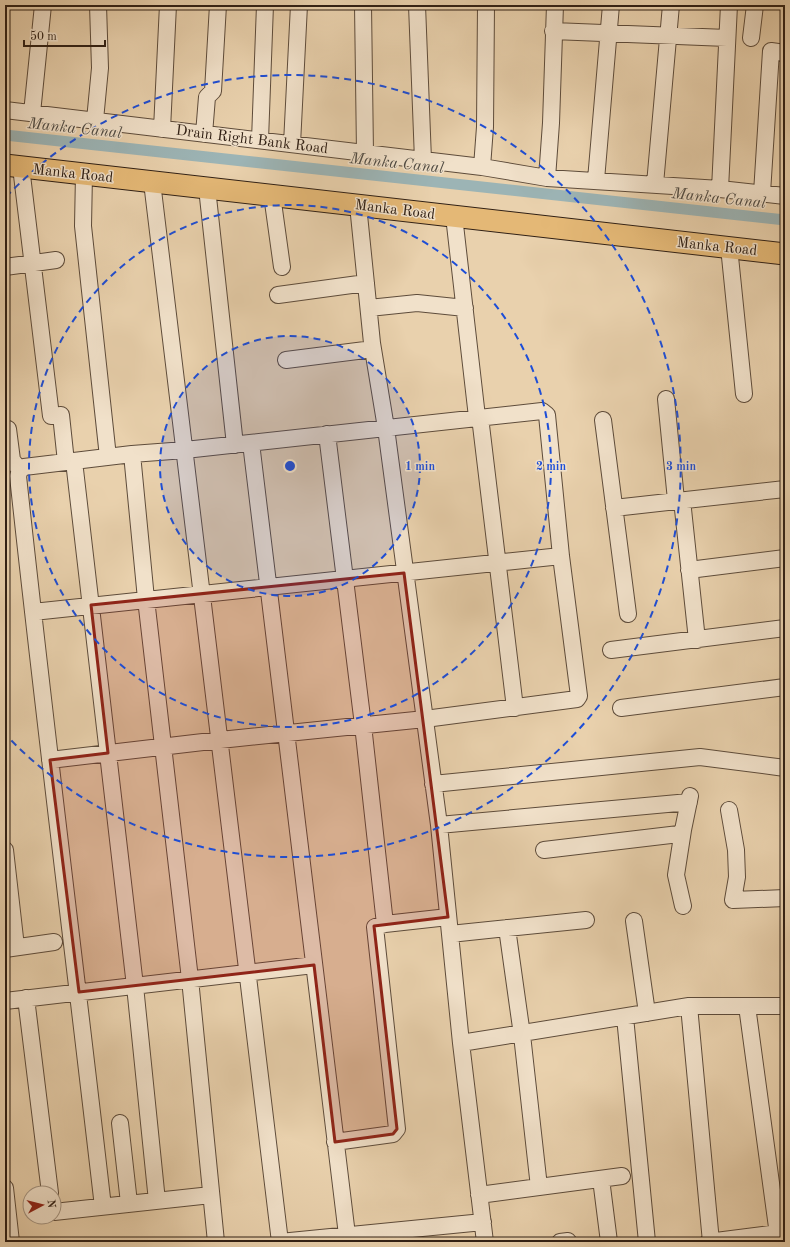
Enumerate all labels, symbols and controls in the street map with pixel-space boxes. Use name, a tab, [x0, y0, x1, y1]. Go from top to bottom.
scale bar	[24, 22, 105, 48]
text: 50 m	[30, 30, 57, 43]
water label: Manka Canal	[26, 116, 123, 142]
street label: Drain Right Bank Road	[175, 124, 329, 157]
water label: Manka Canal	[348, 151, 445, 177]
street label: Manka Road	[32, 163, 114, 186]
water label: Manka Canal	[670, 186, 767, 212]
street label: Manka Road	[354, 198, 436, 223]
street label: Manka Road	[676, 236, 758, 259]
centre of rings	[283, 459, 297, 473]
text: 1 min	[405, 461, 435, 473]
text: 2 min	[536, 461, 566, 473]
text: 3 min	[666, 461, 696, 473]
north arrow	[22, 1185, 62, 1225]
text: N	[44, 1199, 56, 1209]

